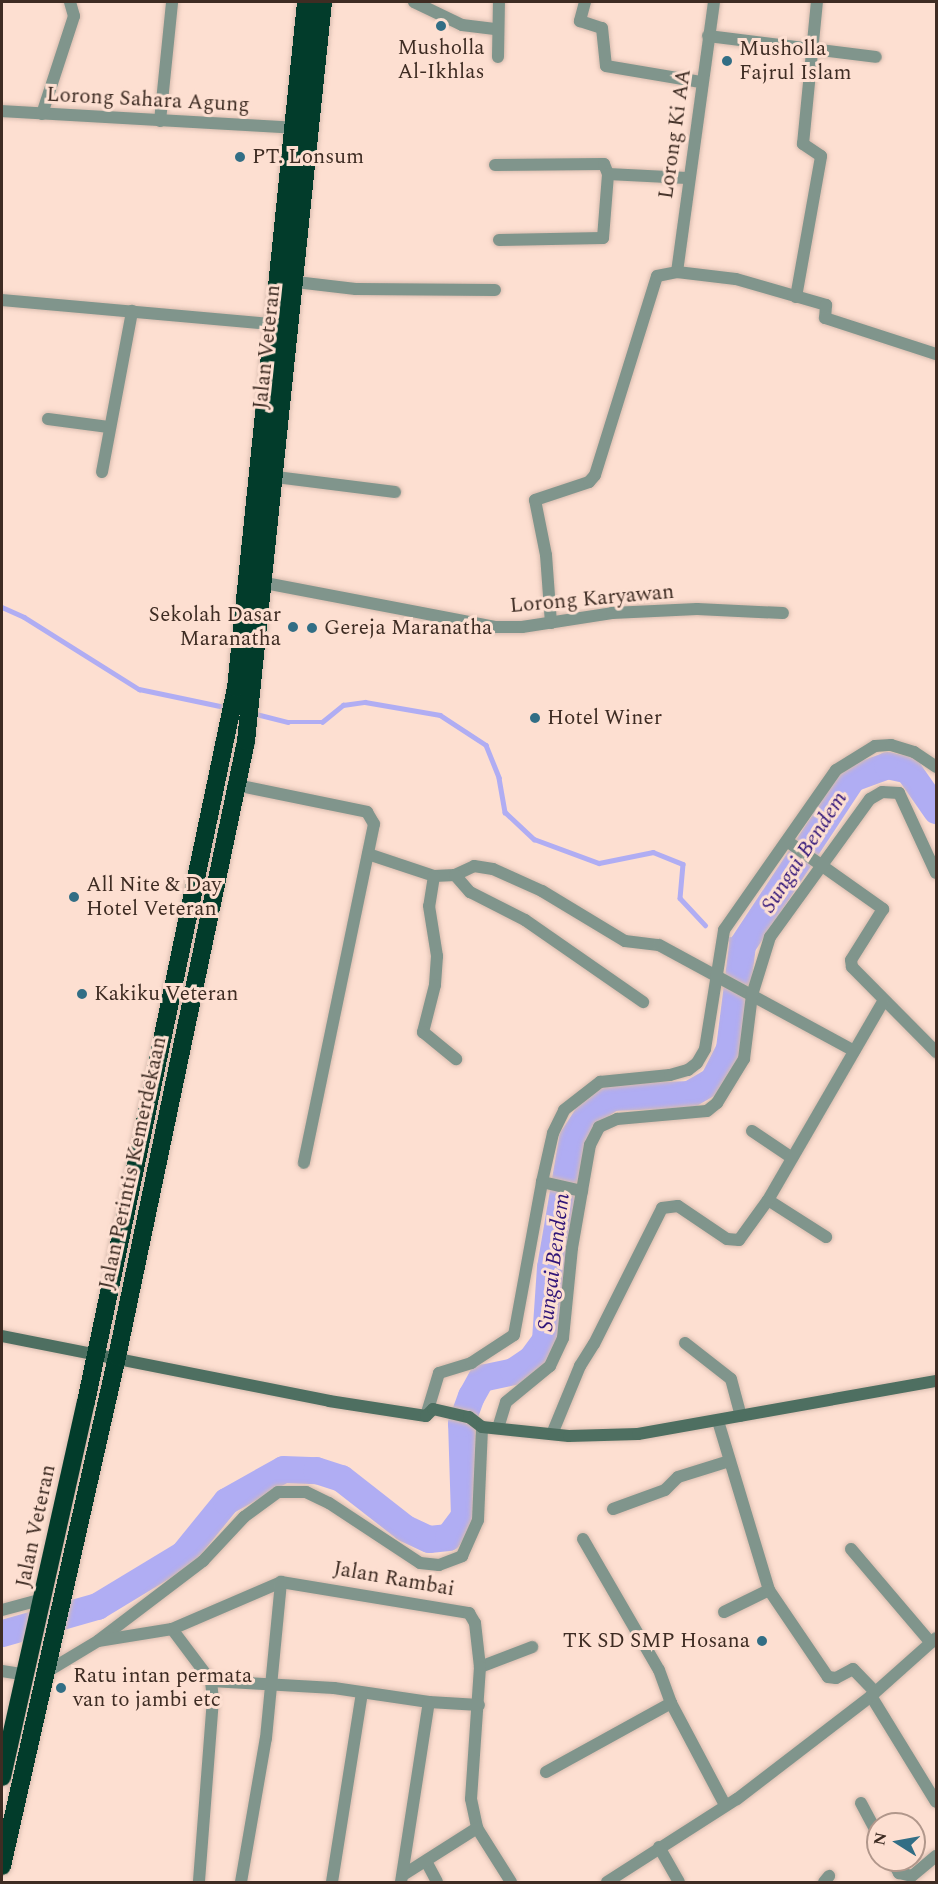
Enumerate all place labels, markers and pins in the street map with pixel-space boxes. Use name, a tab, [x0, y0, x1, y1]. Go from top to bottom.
marker: Musholla Al-Ikhlas	[434, 19, 448, 33]
place label: Musholla Al-Ikhlas	[397, 35, 485, 85]
place label: Musholla Fajrul Islam	[739, 36, 852, 86]
marker: Musholla Fajrul Islam	[720, 54, 734, 68]
place label: PT. Lonsum	[252, 144, 364, 170]
marker: PT. Lonsum	[233, 150, 247, 164]
place label: Sekolah Dasar Maranatha	[149, 602, 281, 652]
place label: Gereja Maranatha	[324, 615, 492, 641]
marker: Sekolah Dasar Maranatha	[286, 620, 300, 634]
marker: Gereja Maranatha	[305, 621, 319, 635]
place label: Hotel Winer	[547, 705, 662, 731]
marker: Hotel Winer	[528, 711, 542, 725]
place label: All Nite & Day Hotel Veteran	[86, 872, 222, 922]
marker: All Nite & Day Hotel Veteran	[67, 890, 81, 904]
place label: Kakiku Veteran	[94, 981, 239, 1007]
marker: Kakiku Veteran	[75, 987, 89, 1001]
place label: TK SD SMP Hosana	[563, 1628, 750, 1654]
marker: TK SD SMP Hosana	[755, 1634, 769, 1648]
place label: Ratu intan permata van to jambi etc	[73, 1663, 252, 1713]
marker: Ratu intan permata van to jambi etc	[54, 1681, 68, 1695]

